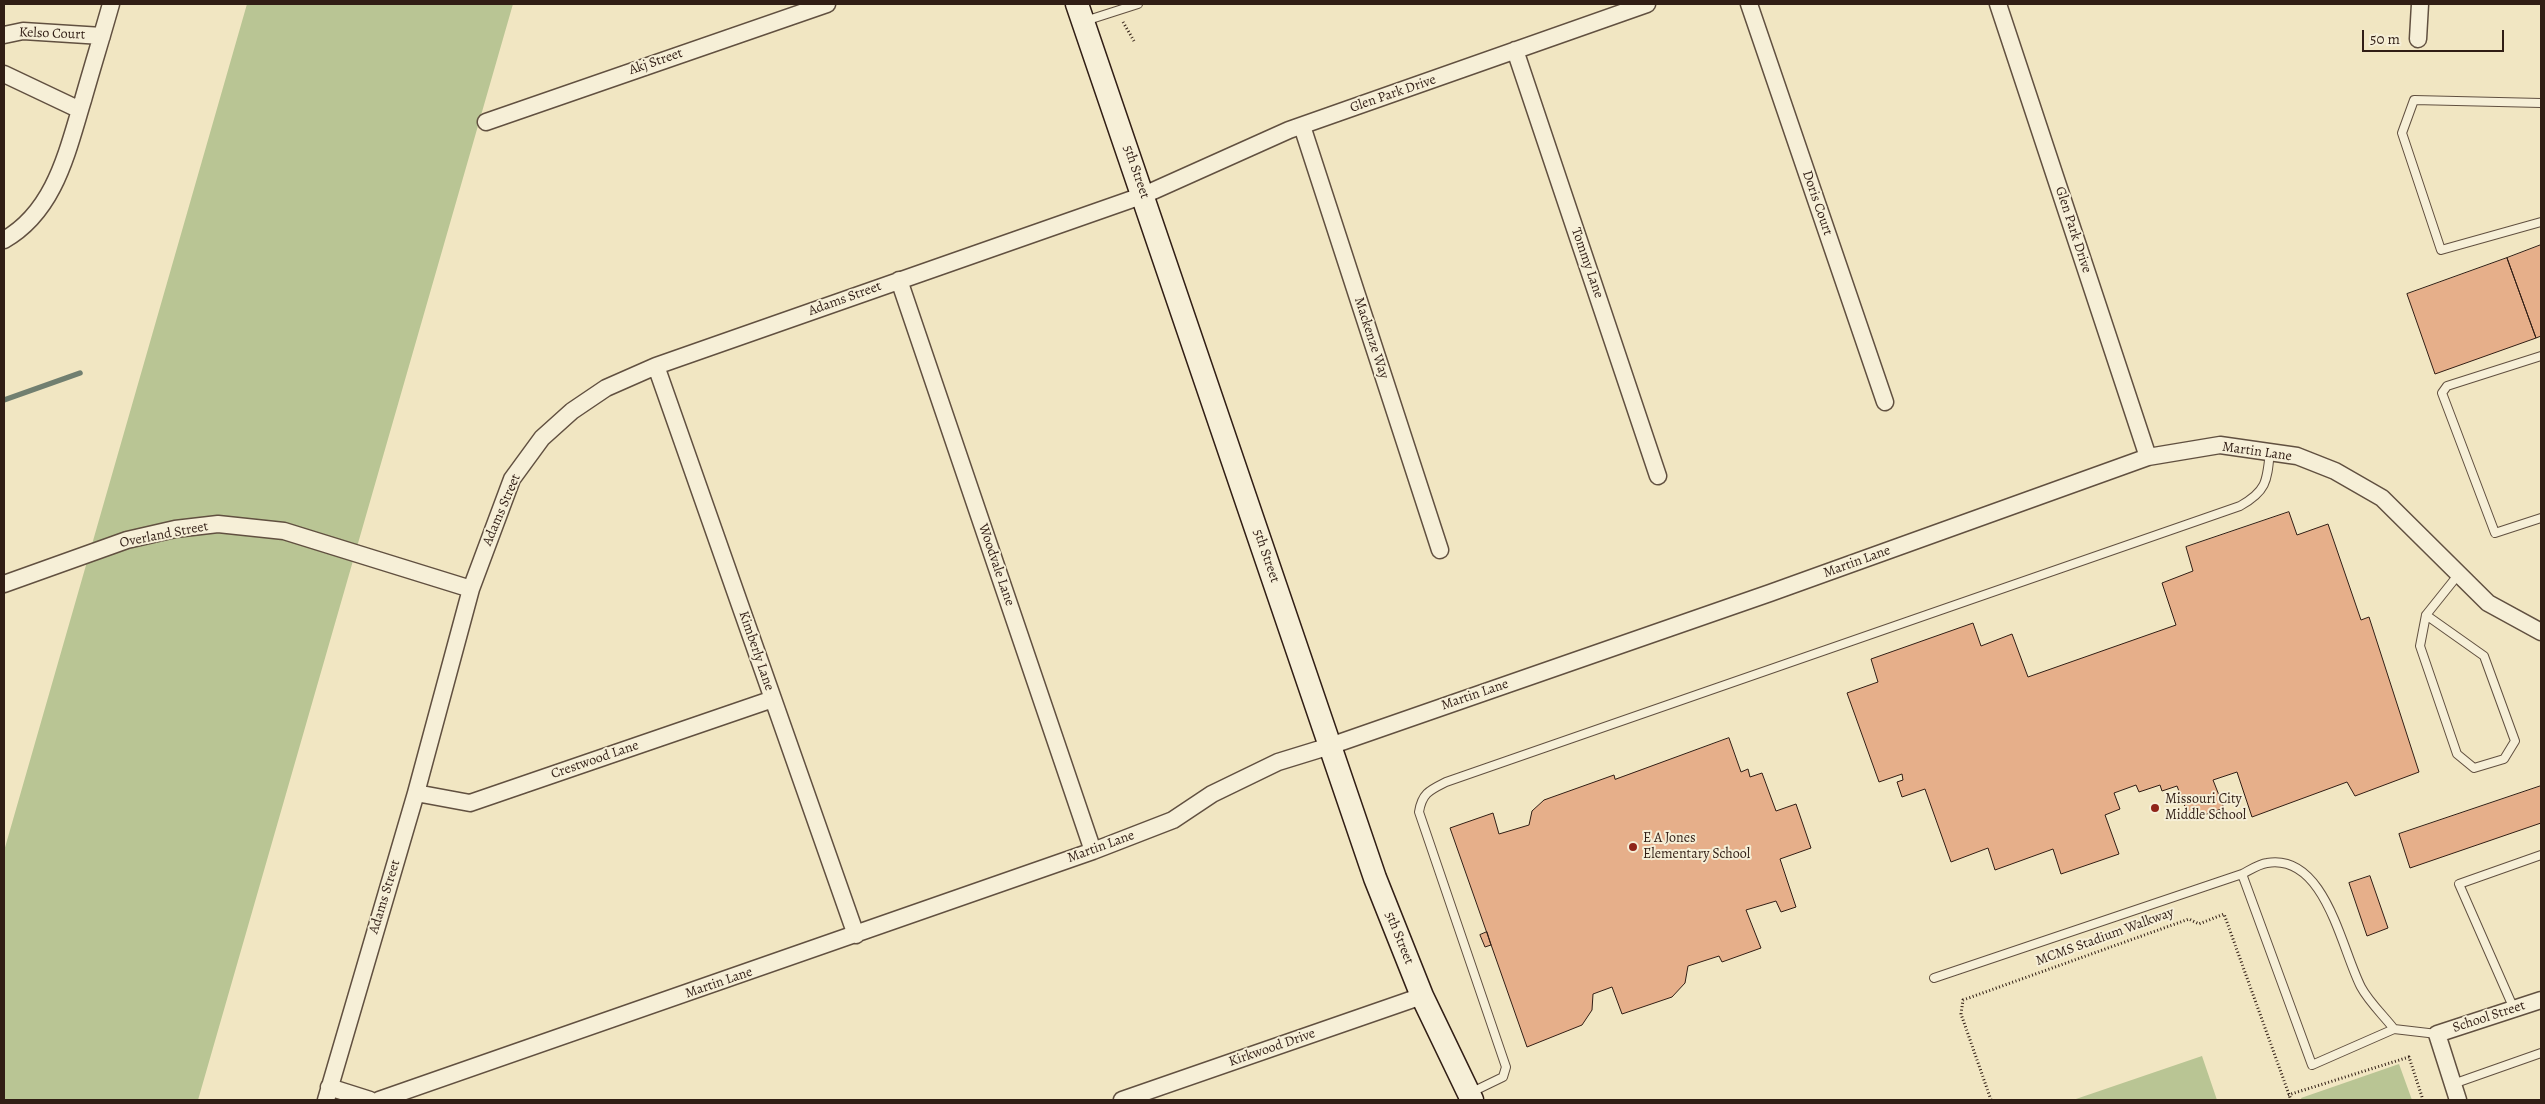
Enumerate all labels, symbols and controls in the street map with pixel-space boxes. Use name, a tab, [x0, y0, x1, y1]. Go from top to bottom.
scale bar	[2365, 20, 2508, 52]
street label: Kelso Court	[19, 24, 85, 44]
text: 50 m	[2370, 29, 2400, 49]
street label: Akj Street	[627, 45, 685, 79]
street label: Glen Park Drive	[1348, 71, 1438, 117]
street label: 5th Street	[1119, 143, 1153, 201]
street label: Doris Court	[1798, 168, 1836, 238]
street label: Glen Park Drive	[2051, 185, 2095, 275]
street label: Tommy Lane	[1567, 226, 1607, 300]
street label: Adams Street	[806, 278, 884, 320]
street label: Mackenze Way	[1350, 295, 1392, 381]
street label: Martin Lane	[2221, 439, 2293, 465]
street label: Adams Street	[479, 472, 525, 548]
street label: Overland Street	[118, 518, 210, 552]
street label: Woodvale Lane	[974, 522, 1018, 608]
street label: 5th Street	[1249, 527, 1283, 585]
street label: Martin Lane	[1821, 542, 1893, 582]
street label: Kimberly Lane	[735, 609, 777, 693]
street label: Martin Lane	[1439, 676, 1511, 714]
street label: Crestwood Lane	[549, 737, 641, 783]
place label: Missouri City Middle School	[2165, 792, 2246, 824]
marker: Missouri City Middle School	[2149, 802, 2161, 814]
street label: Martin Lane	[1065, 827, 1137, 867]
place label: E A Jones Elementary School	[1643, 831, 1750, 864]
marker: E A Jones Elementary School	[1627, 841, 1639, 853]
street label: Adams Street	[366, 858, 404, 936]
street label: MCMS Stadium Walkway	[2034, 904, 2176, 970]
street label: 5th Street	[1381, 909, 1417, 967]
street label: Martin Lane	[683, 964, 755, 1002]
street label: School Street	[2451, 997, 2527, 1037]
street label: Kirkwood Drive	[1227, 1025, 1317, 1071]

